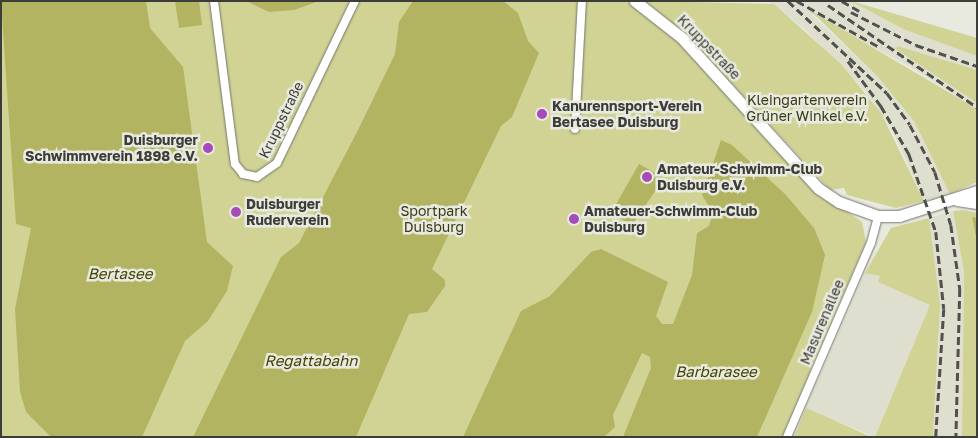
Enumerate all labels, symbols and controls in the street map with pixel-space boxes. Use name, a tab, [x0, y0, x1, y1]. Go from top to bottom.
street label: Kruppstraße	[674, 11, 744, 83]
street label: Kruppstraße	[255, 79, 307, 161]
park label: Kleingartenverein Grüner Winkel e.V.	[746, 92, 868, 124]
place label: Kanurennsport-Verein Bertasee Duisburg	[552, 98, 702, 130]
marker: Kanurennsport-Verein Bertasee Duisburg	[536, 108, 548, 120]
place label: Duisburger Schwimmverein 1898 e.V.	[25, 132, 198, 164]
marker: Duisburger Schwimmverein 1898 e.V.	[202, 142, 214, 154]
place label: Amateur-Schwimm-Club Duisburg e.V.	[657, 161, 822, 193]
marker: Amateur-Schwimm-Club Duisburg e.V.	[641, 171, 653, 183]
place label: Duisburger Ruderverein	[246, 196, 329, 228]
park label: Sportpark Duisburg	[400, 203, 468, 236]
place label: Amateuer-Schwimm-Club Duisburg	[584, 203, 757, 236]
marker: Duisburger Ruderverein	[230, 206, 242, 218]
marker: Amateuer-Schwimm-Club Duisburg	[568, 213, 580, 225]
water label: Bertasee	[88, 265, 152, 283]
street label: Masurenallee	[797, 277, 847, 367]
water label: Regattabahn	[265, 352, 357, 370]
water label: Barbarasee	[675, 363, 757, 381]

